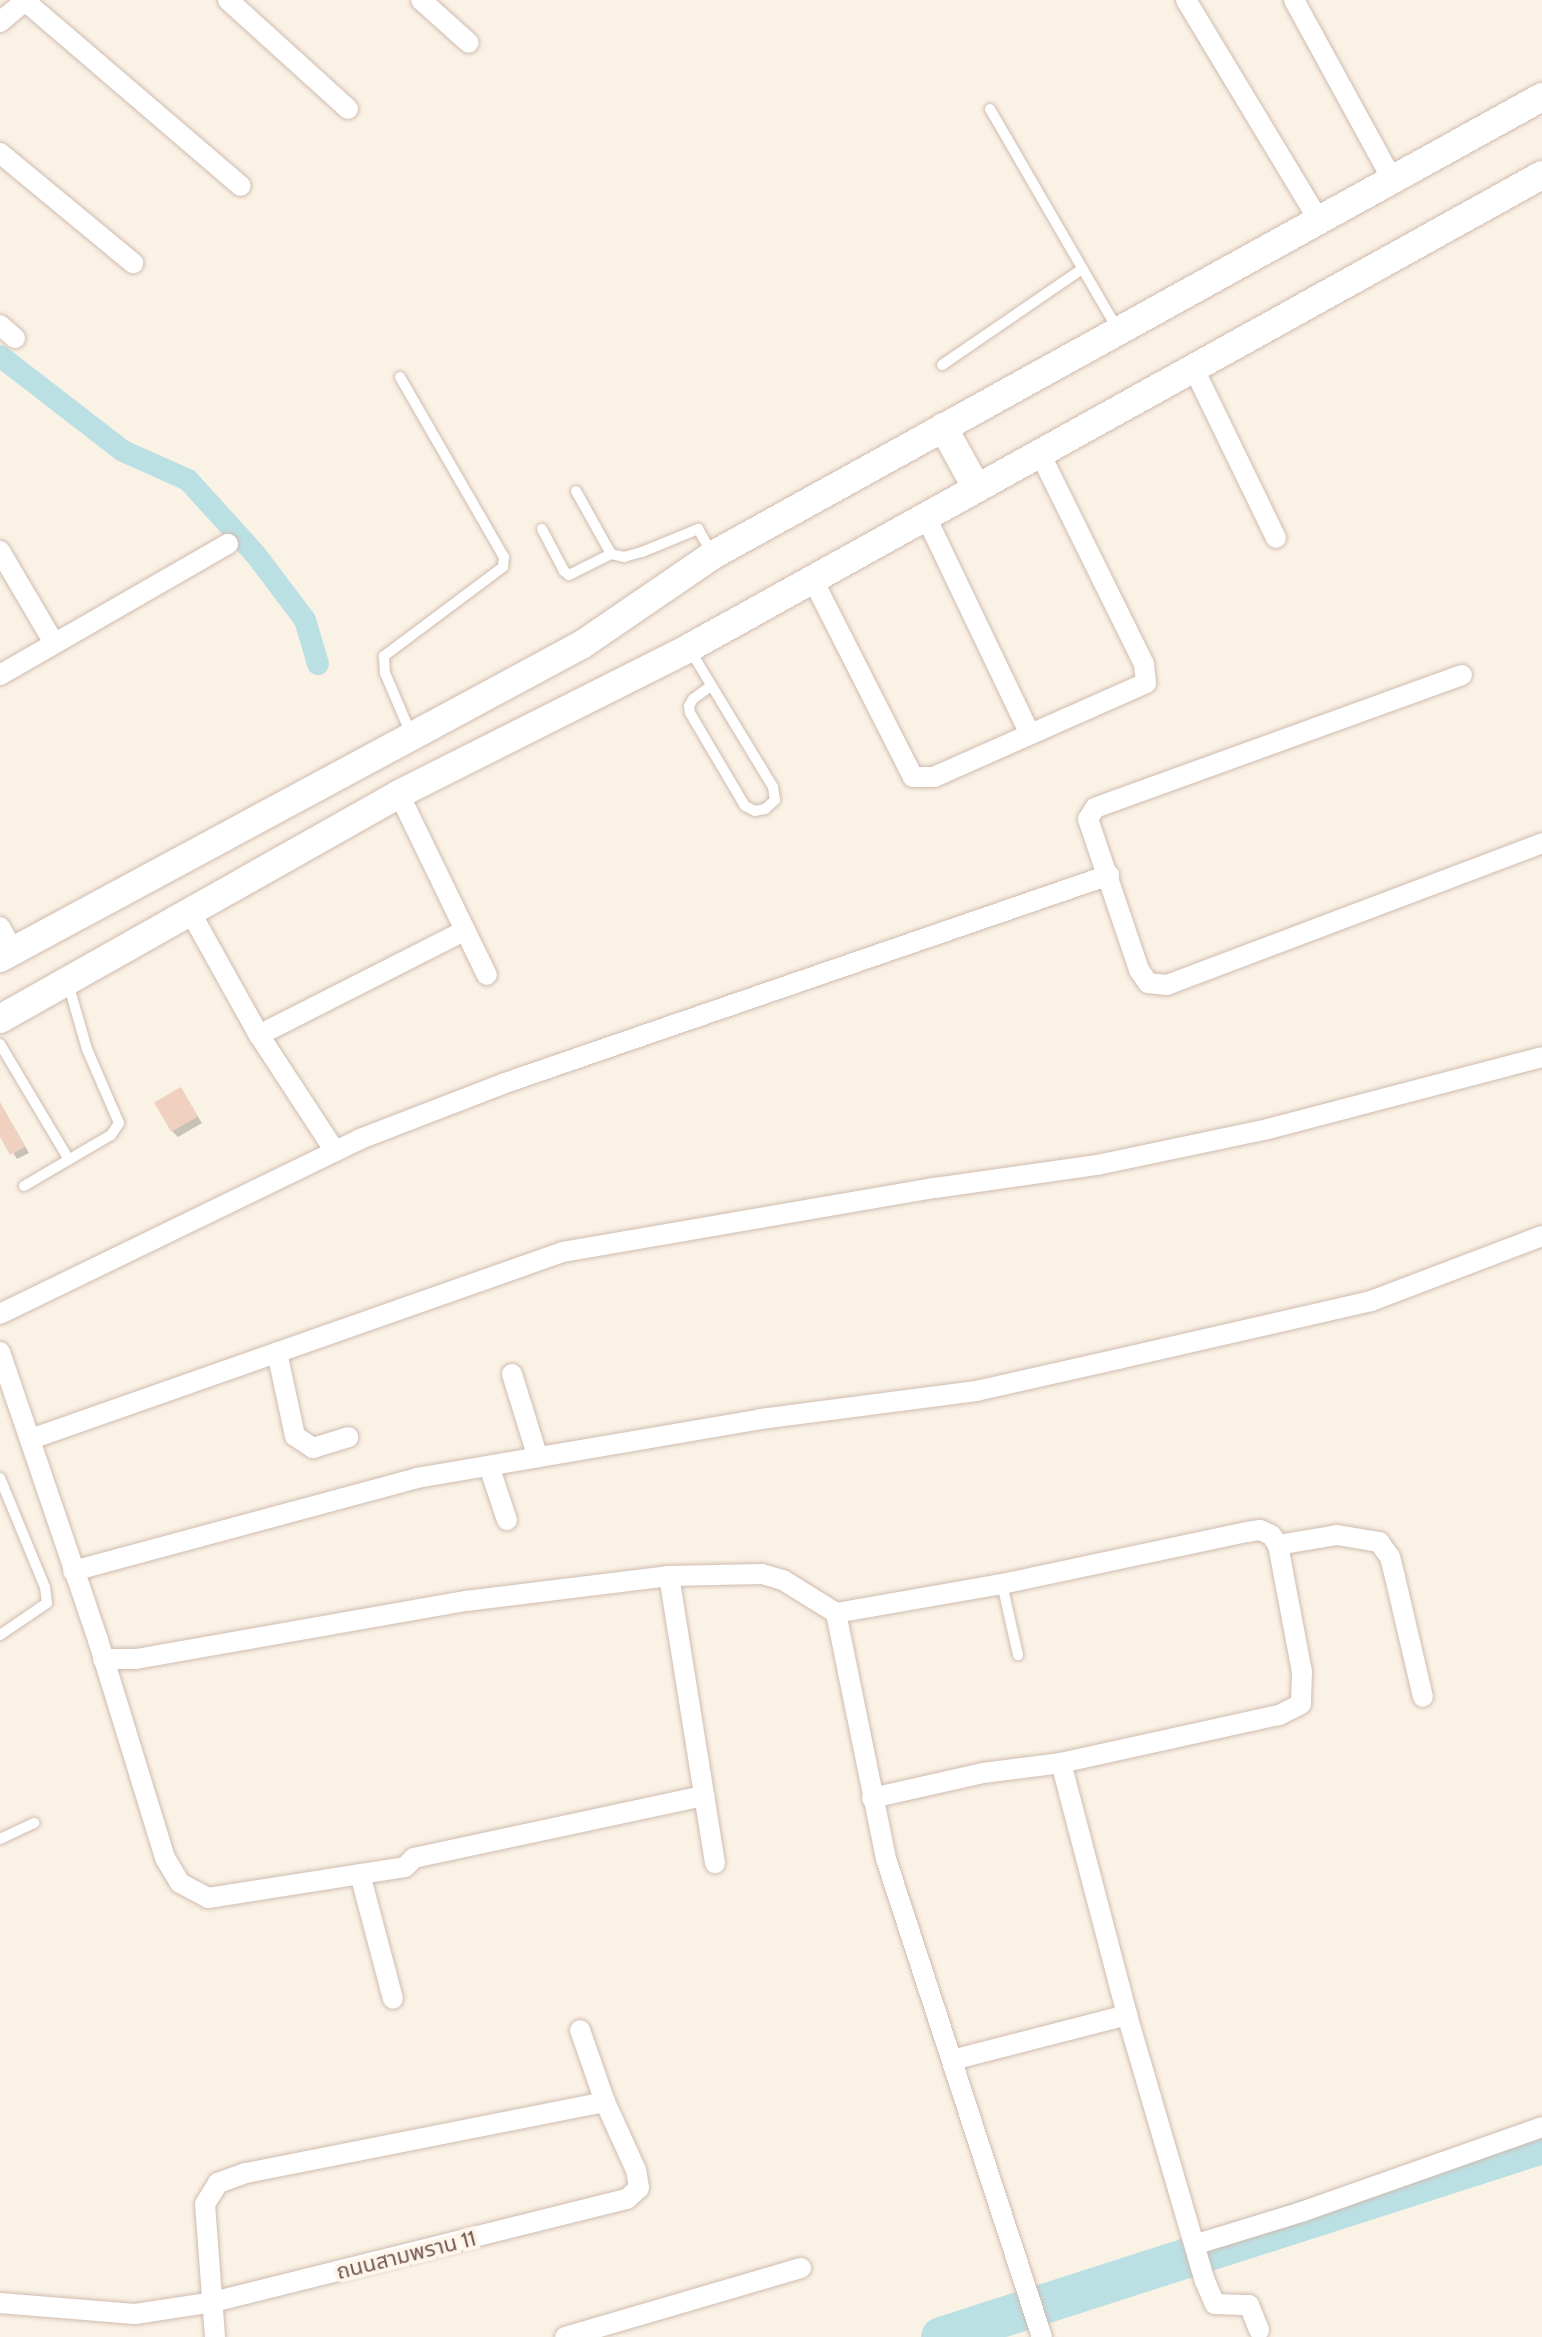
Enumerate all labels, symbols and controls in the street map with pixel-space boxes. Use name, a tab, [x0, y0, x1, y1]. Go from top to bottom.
street label: ถนนสามพราน 11	[333, 2225, 479, 2285]

